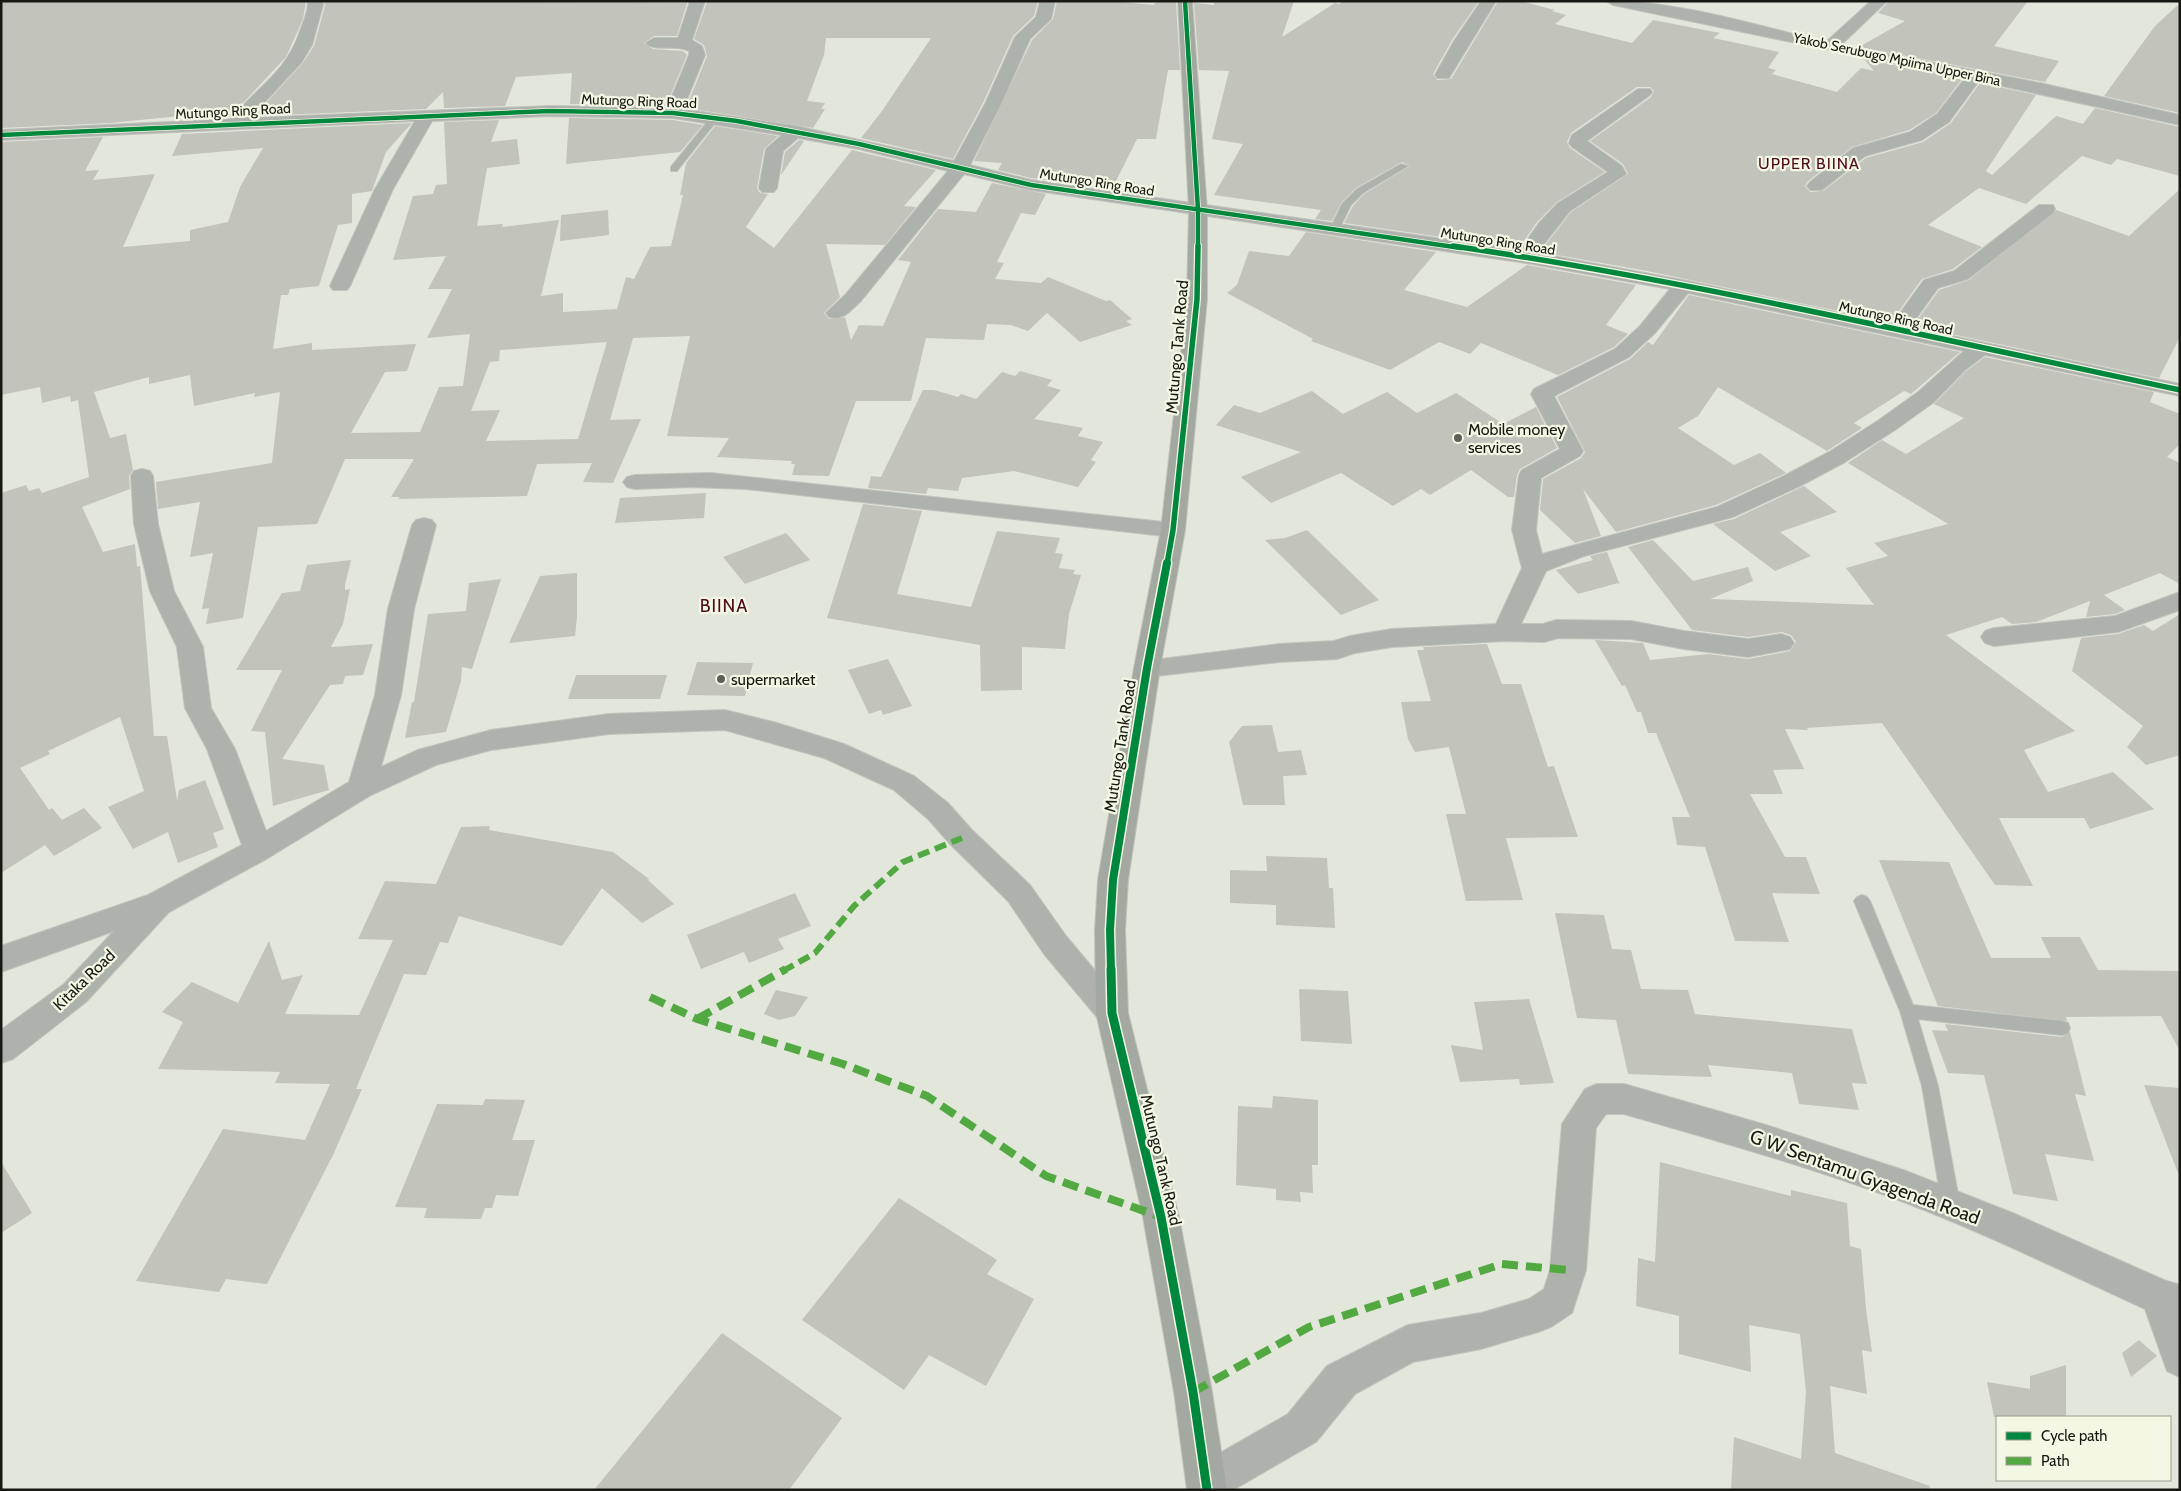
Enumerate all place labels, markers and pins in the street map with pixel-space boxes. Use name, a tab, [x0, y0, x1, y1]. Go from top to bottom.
place label: Mobile money services	[1468, 420, 1565, 457]
marker: Mobile money services	[1452, 432, 1464, 444]
place label: supermarket	[731, 670, 816, 689]
marker: supermarket	[715, 673, 727, 685]

